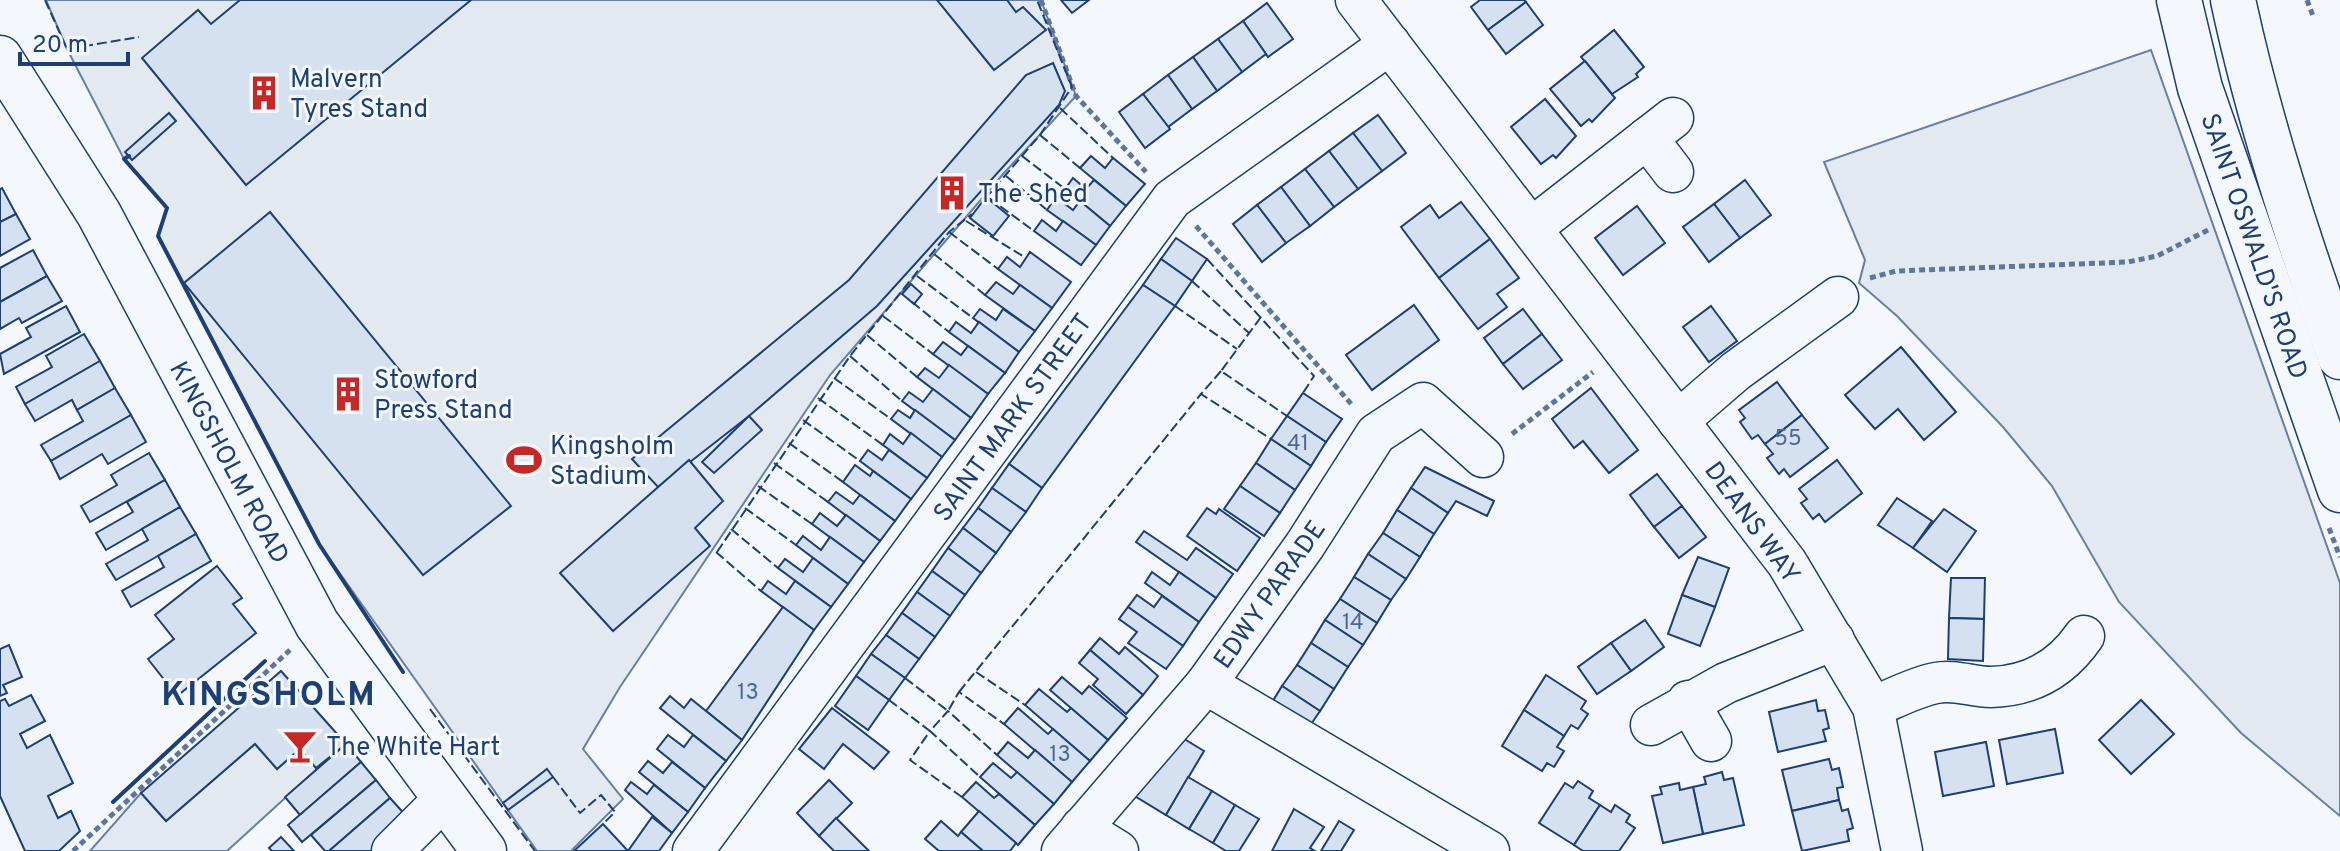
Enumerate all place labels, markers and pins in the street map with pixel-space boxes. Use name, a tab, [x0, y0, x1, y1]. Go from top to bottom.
place label: Malvern Tyres Stand	[290, 64, 428, 127]
building icon: Malvern Tyres Stand	[245, 74, 283, 112]
building icon: The Shed	[933, 174, 971, 212]
place label: The Shed	[978, 179, 1088, 212]
place label: Stowford Press Stand	[374, 365, 513, 428]
building icon: Stowford Press Stand	[329, 375, 367, 413]
place label: Kingsholm Stadium	[550, 431, 674, 494]
sports icon: Kingsholm Stadium	[505, 441, 543, 479]
bar icon: The White Hart	[281, 727, 319, 765]
place label: The White Hart	[326, 732, 500, 765]

